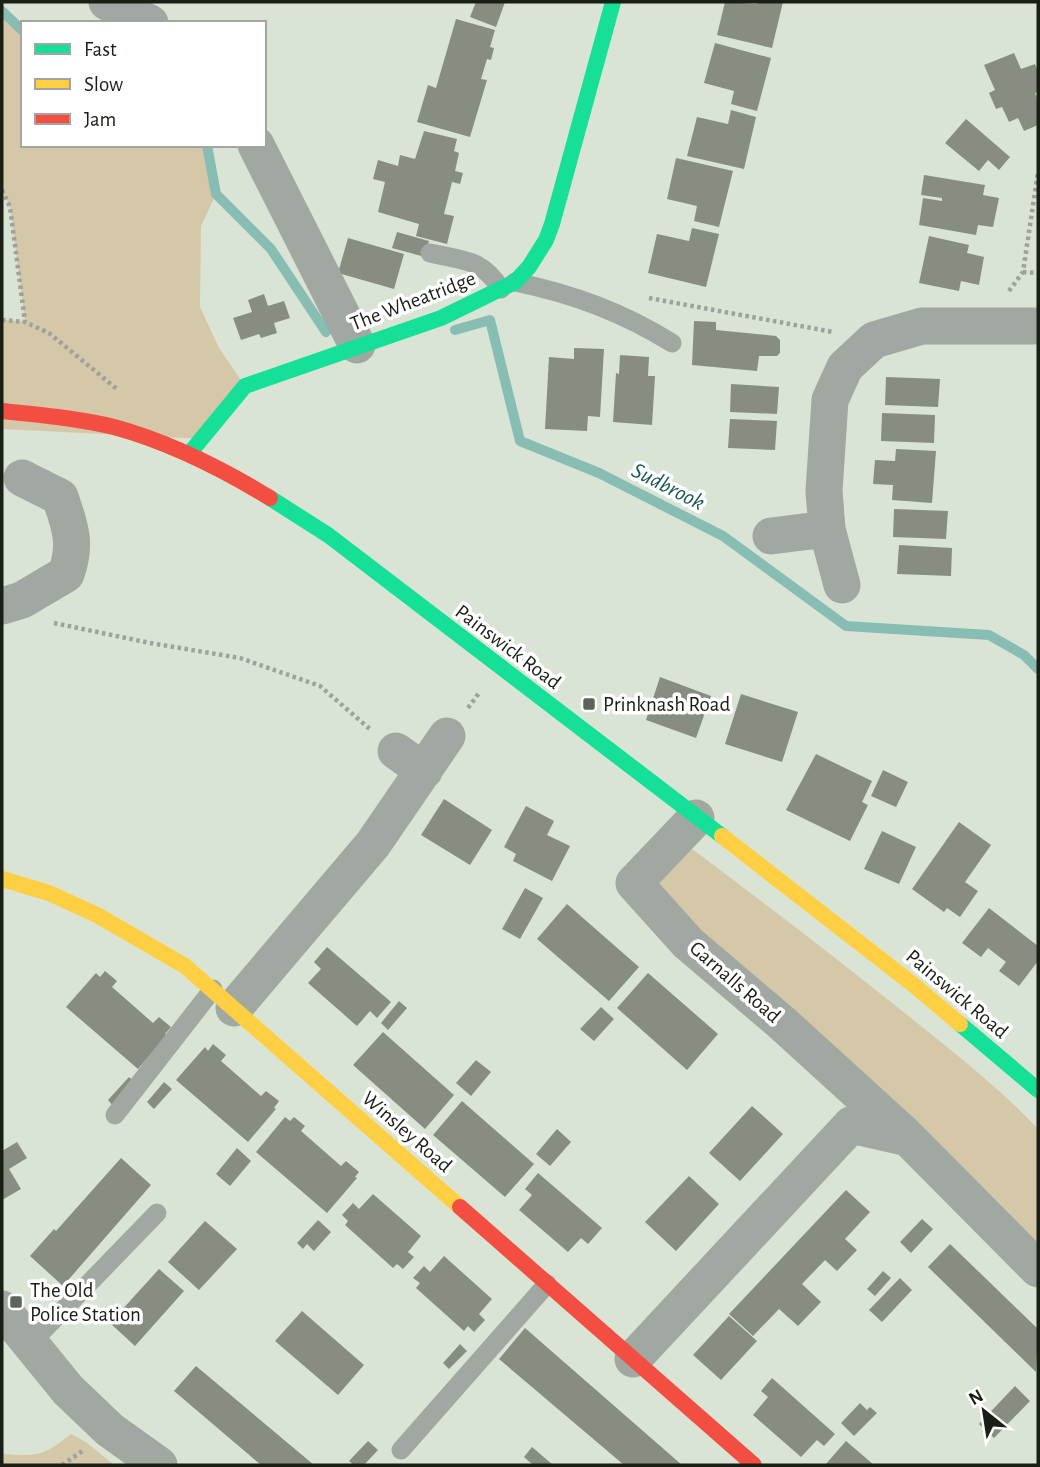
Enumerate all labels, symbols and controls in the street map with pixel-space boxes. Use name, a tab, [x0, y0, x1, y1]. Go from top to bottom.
legend	[21, 21, 266, 147]
text: Fast	[84, 39, 117, 60]
text: Slow	[84, 74, 123, 95]
text: Jam	[84, 109, 116, 130]
street label: The Wheatridge	[347, 267, 479, 335]
water label: Sudbrook	[628, 459, 709, 515]
street label: Painswick Road	[451, 601, 565, 693]
place label: Prinknash Road	[603, 694, 730, 715]
marker: Prinknash Road	[581, 696, 597, 712]
street label: Garnalls Road	[686, 937, 784, 1027]
street label: Painswick Road	[902, 945, 1012, 1043]
street label: Winsley Road	[358, 1087, 456, 1177]
place label: The Old Police Station	[30, 1280, 141, 1325]
marker: The Old Police Station	[8, 1294, 24, 1310]
north arrow	[949, 1376, 1019, 1446]
text: N	[966, 1386, 987, 1409]

